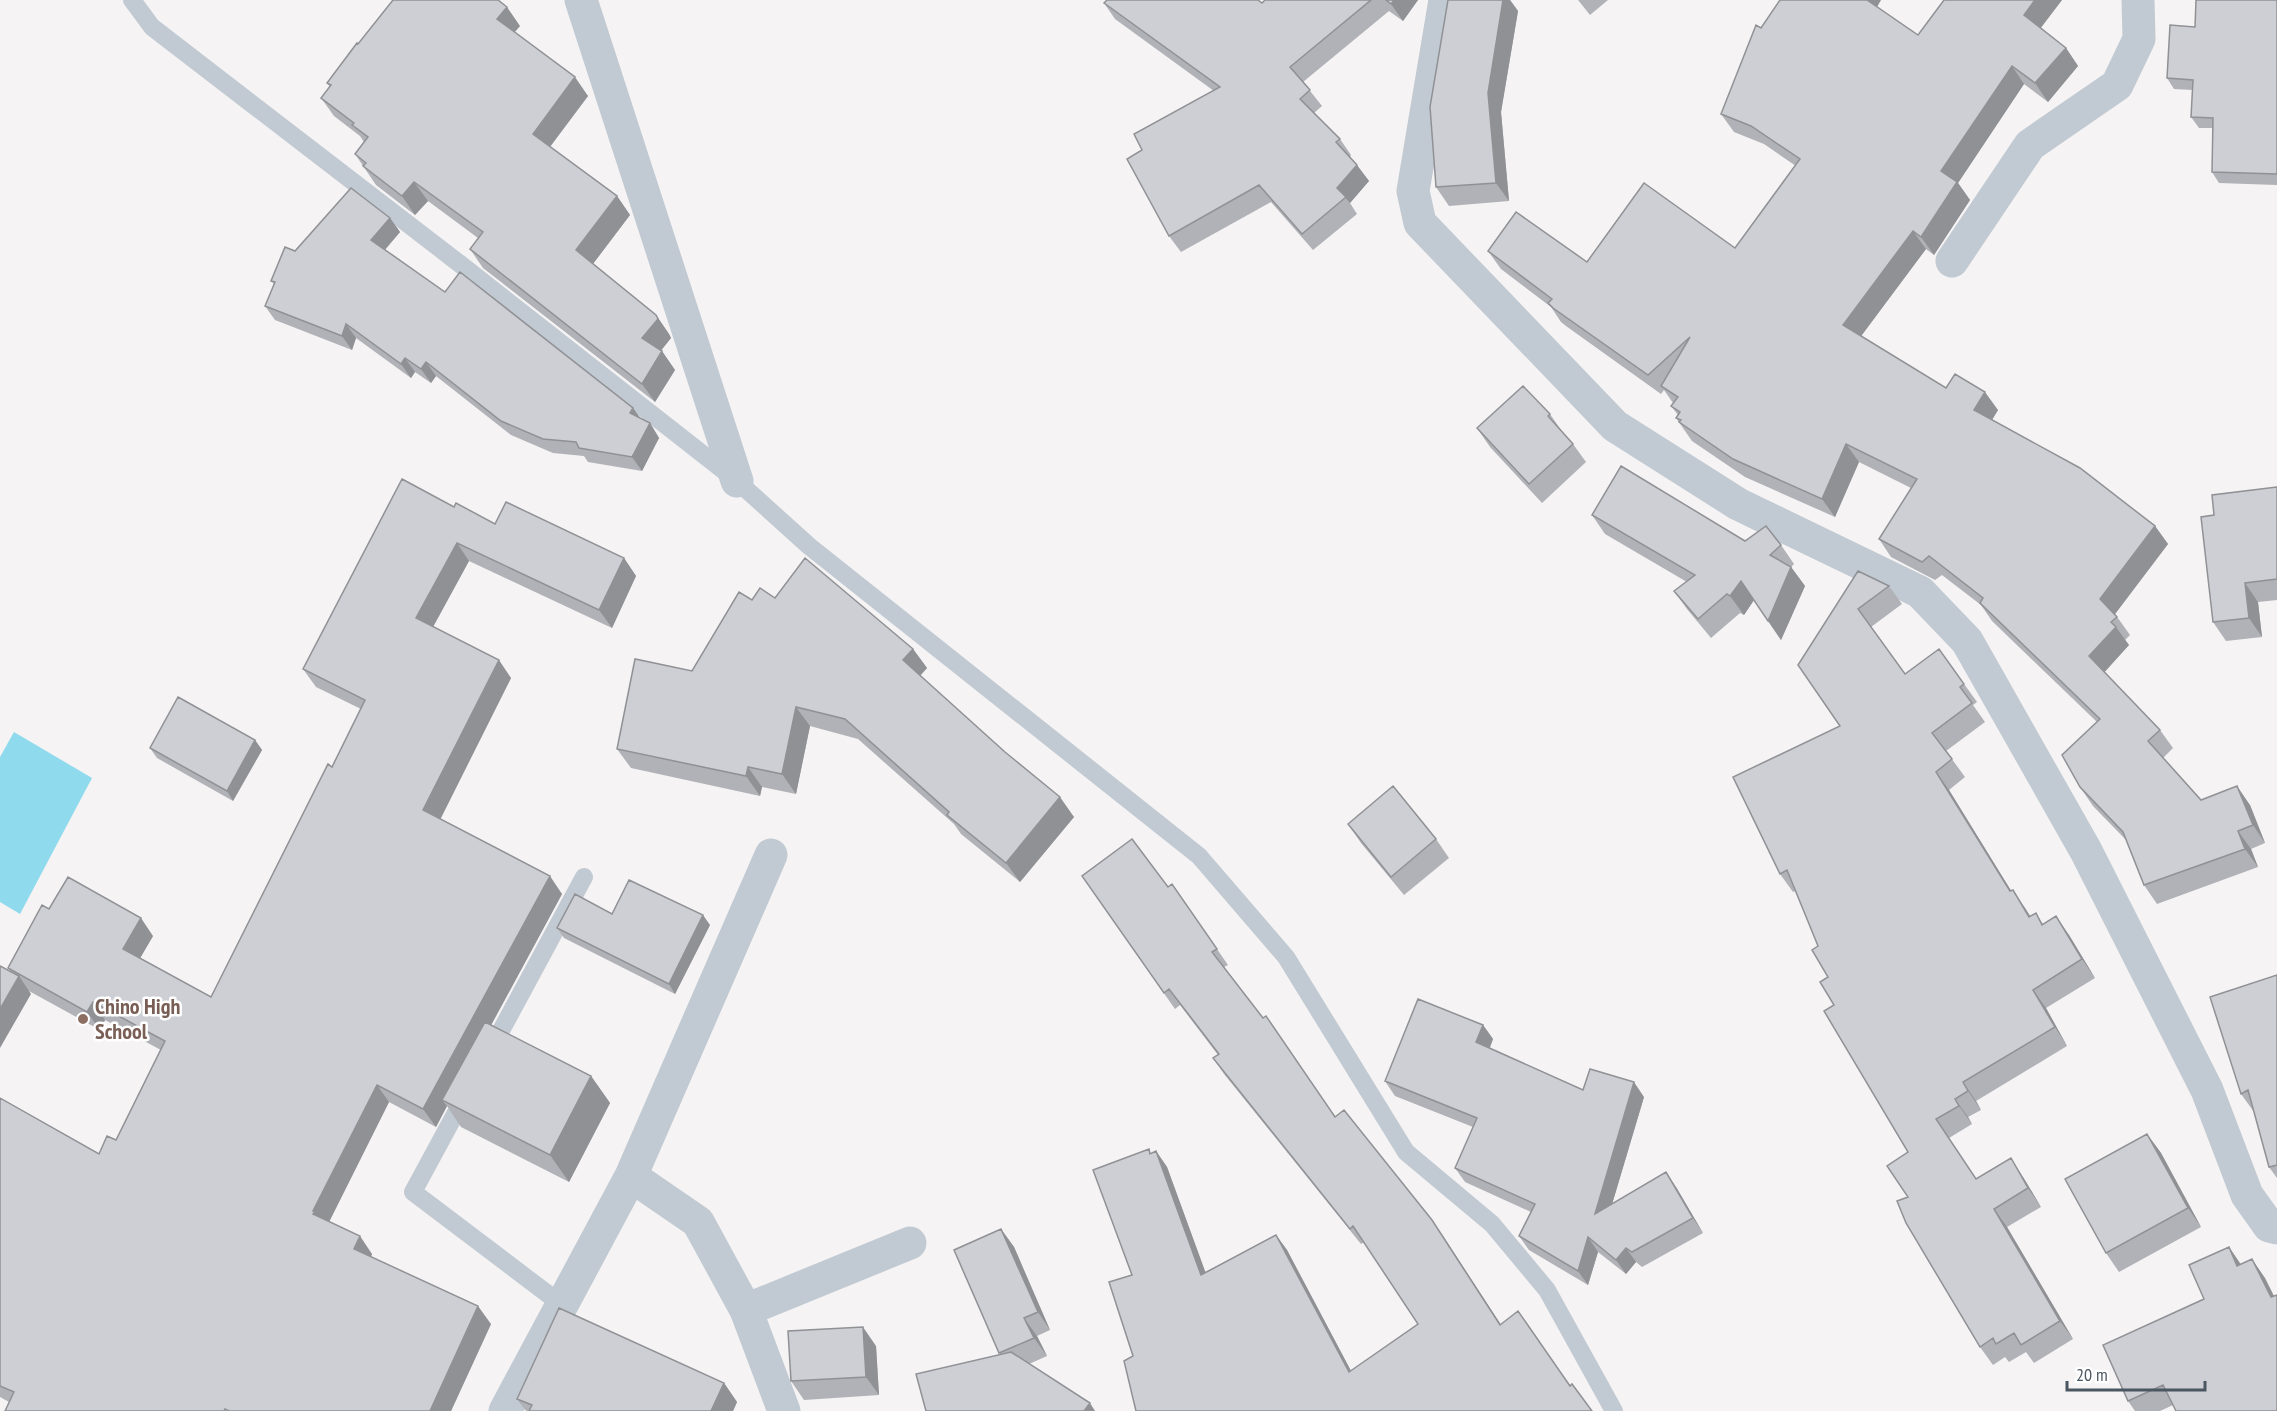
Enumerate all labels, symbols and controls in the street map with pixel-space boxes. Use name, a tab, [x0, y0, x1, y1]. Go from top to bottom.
place label: Chino High School	[95, 992, 180, 1045]
marker: Chino High School	[76, 1012, 90, 1026]
scale bar	[2067, 1354, 2205, 1392]
text: 20 m	[2076, 1363, 2108, 1386]

